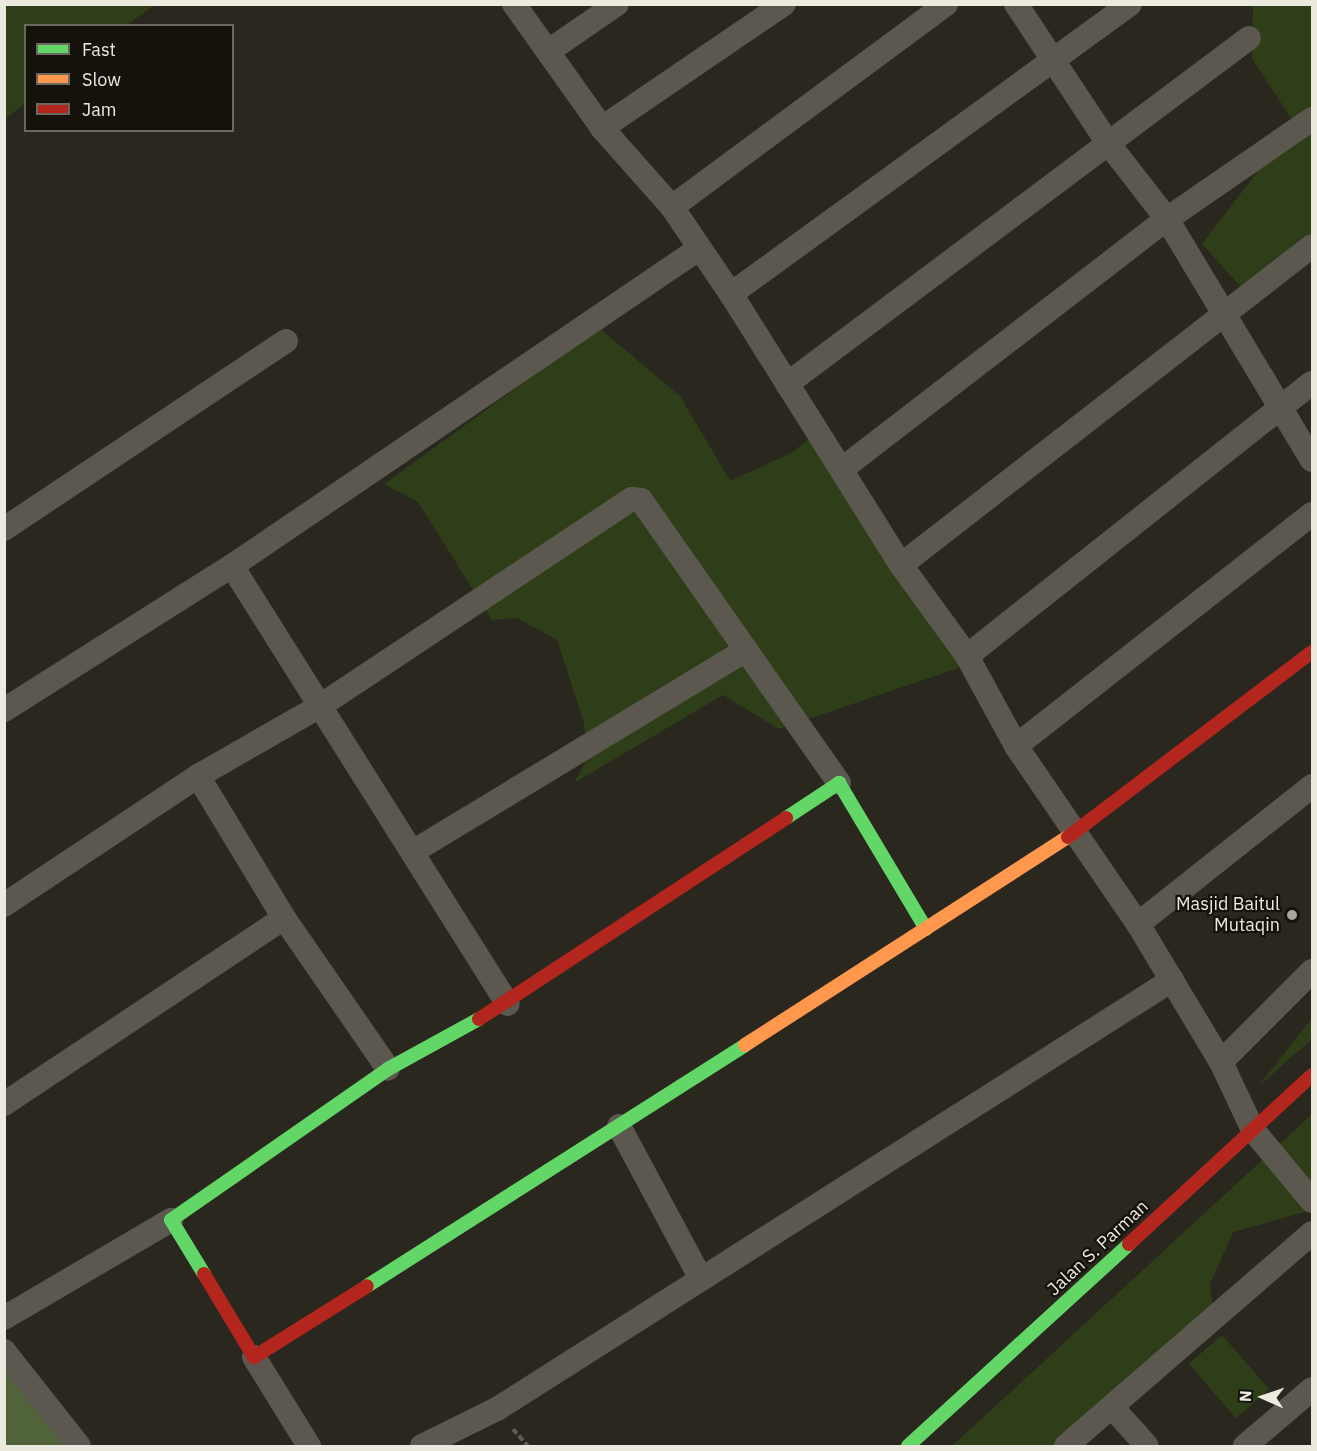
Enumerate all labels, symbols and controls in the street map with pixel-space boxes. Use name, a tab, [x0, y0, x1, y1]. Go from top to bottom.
legend	[24, 24, 234, 132]
text: Fast	[82, 38, 116, 61]
text: Slow	[82, 68, 121, 91]
text: Jam	[82, 98, 117, 121]
place label: Masjid Baitul Mutaqin	[1176, 894, 1280, 936]
marker: Masjid Baitul Mutaqin	[1285, 908, 1299, 922]
street label: Jalan S. Parman	[1043, 1196, 1153, 1300]
north arrow	[1233, 1367, 1293, 1427]
text: N	[1235, 1390, 1255, 1402]

